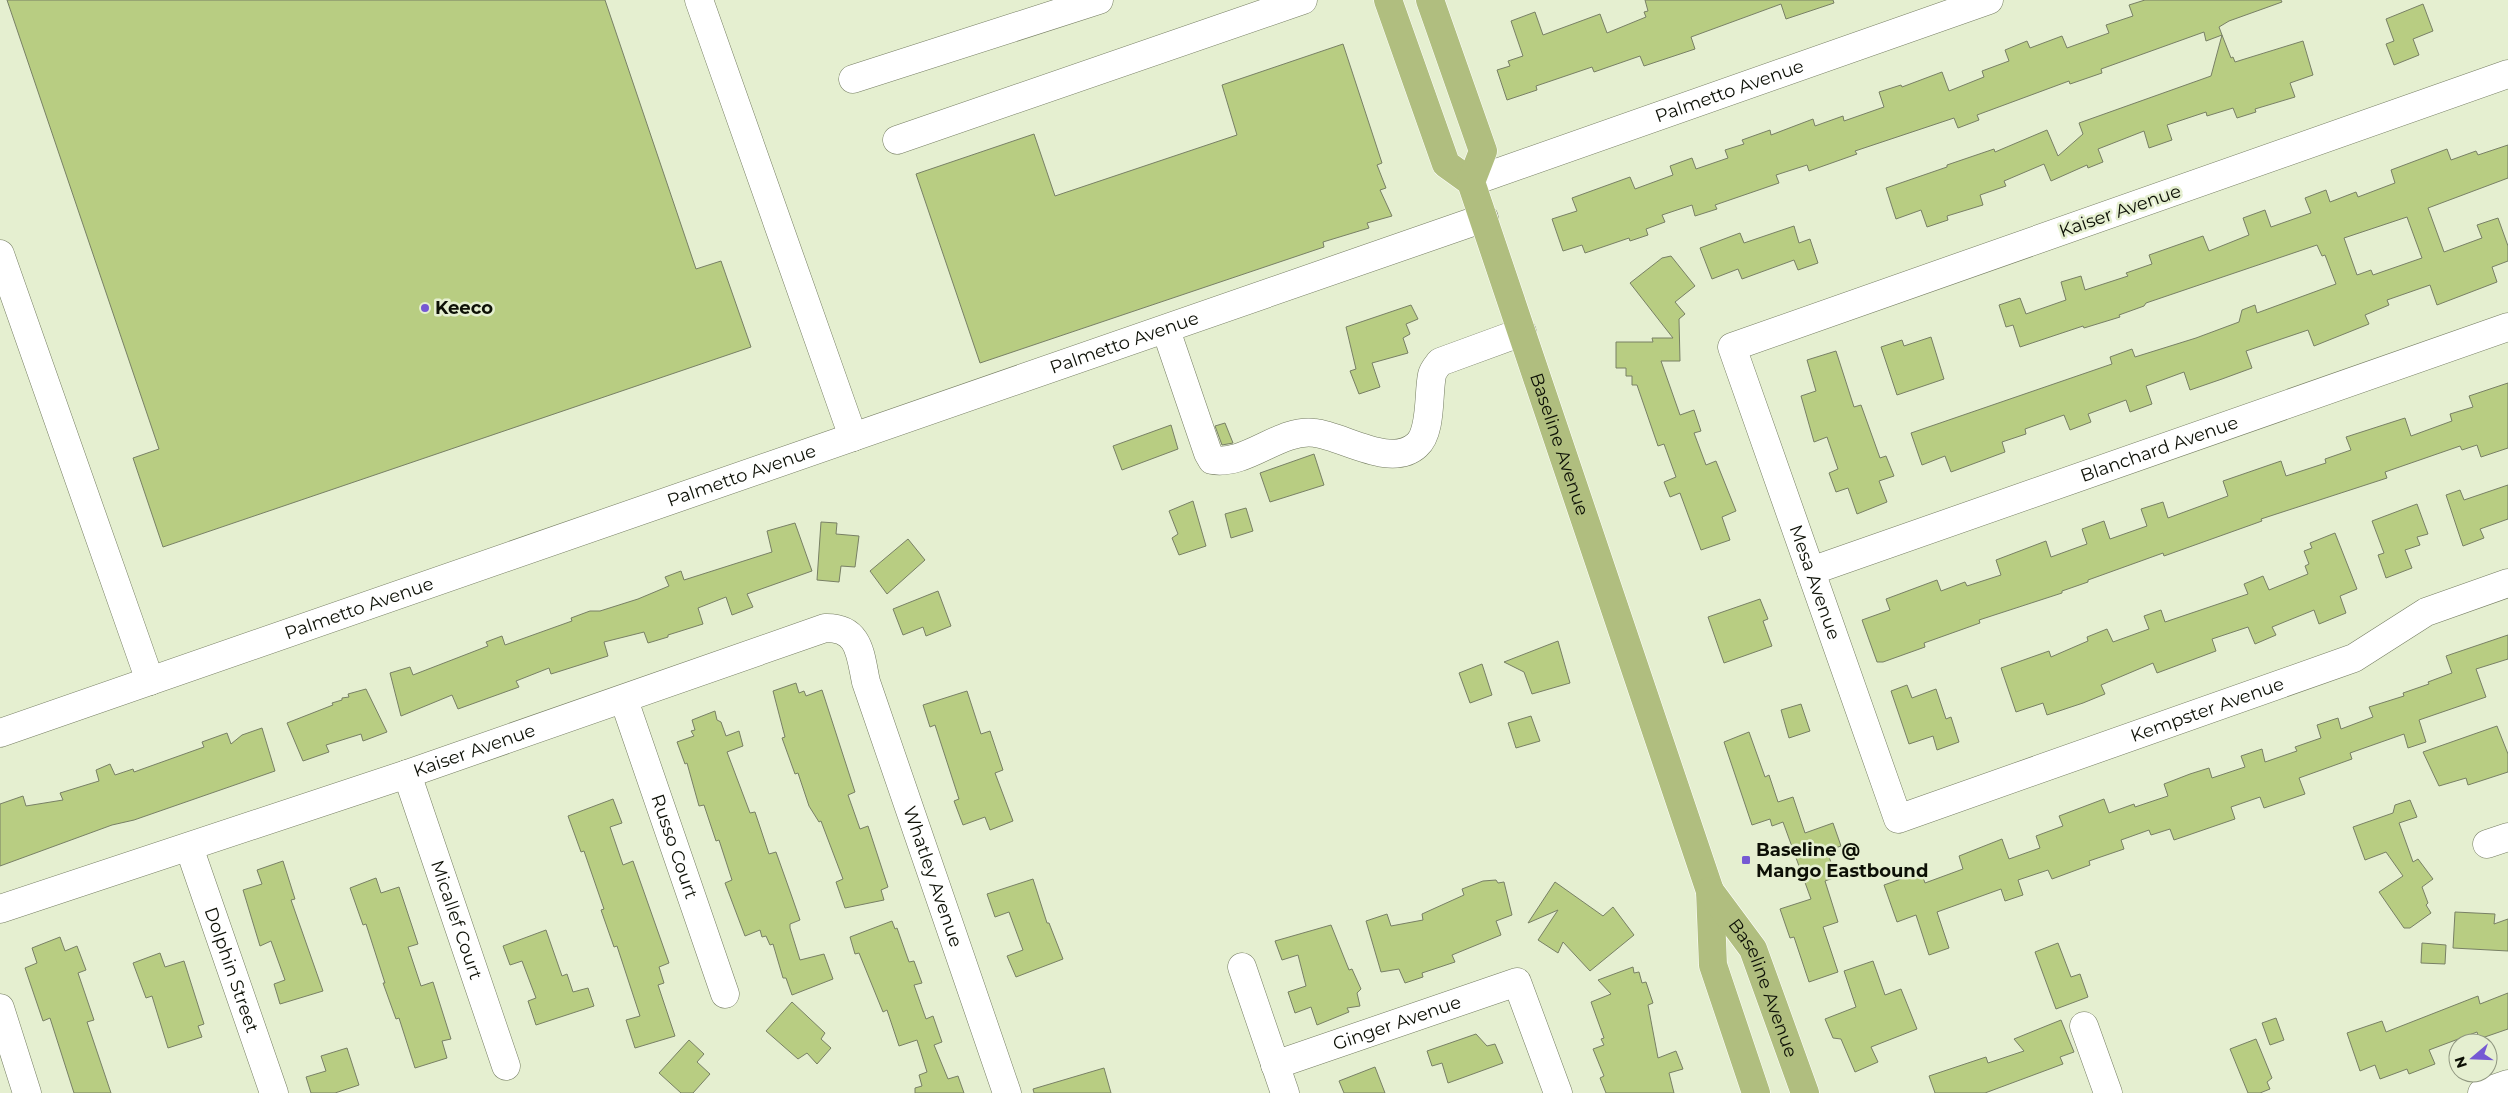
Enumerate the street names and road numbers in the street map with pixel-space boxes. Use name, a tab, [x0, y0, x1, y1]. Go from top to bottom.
street label: Palmetto Avenue	[1652, 55, 1807, 127]
street label: Kaiser Avenue	[2056, 180, 2184, 242]
street label: Palmetto Avenue	[1047, 307, 1202, 379]
street label: Baseline Avenue	[1525, 370, 1594, 519]
street label: Blanchard Avenue	[2077, 411, 2241, 487]
street label: Palmetto Avenue	[664, 440, 819, 512]
street label: Mesa Avenue	[1784, 522, 1845, 643]
street label: Palmetto Avenue	[282, 572, 436, 644]
street label: Kempster Avenue	[2128, 673, 2287, 747]
street label: Kaiser Avenue	[410, 719, 538, 782]
street label: Russo Court	[646, 791, 703, 902]
street label: Whatley Avenue	[898, 803, 967, 950]
street label: Micallef Court	[426, 857, 487, 982]
street label: Dolphin Street	[200, 904, 263, 1036]
street label: Baseline Avenue	[1723, 914, 1802, 1060]
street label: Ginger Avenue	[1330, 991, 1464, 1055]

